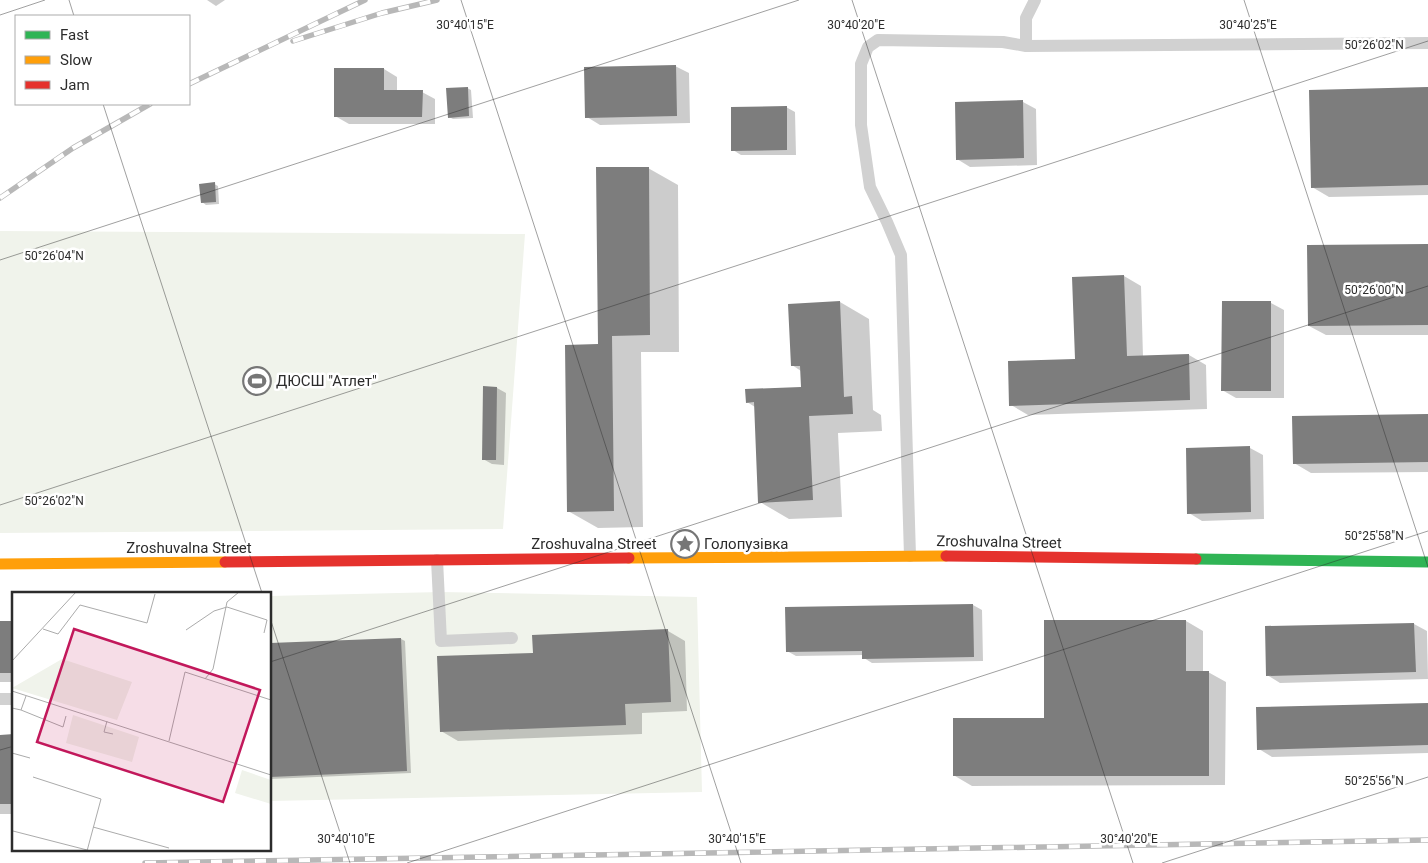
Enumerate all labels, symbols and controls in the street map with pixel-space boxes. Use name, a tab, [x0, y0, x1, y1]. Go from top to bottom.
legend	[15, 15, 190, 105]
text: 30°40'15"E	[436, 18, 494, 32]
text: 30°40'20"E	[827, 18, 885, 32]
text: 30°40'25"E	[1219, 18, 1277, 32]
text: Fast	[60, 26, 89, 44]
text: 50°26'02"N	[1344, 38, 1404, 52]
text: Slow	[60, 51, 92, 69]
text: Jam	[60, 76, 90, 94]
text: 50°26'04"N	[24, 249, 84, 263]
text: 50°26'00"N	[1344, 283, 1404, 297]
sports icon: ДЮСШ "Атлет"	[242, 366, 272, 396]
place label: ДЮСШ "Атлет"	[276, 372, 377, 390]
text: 50°26'02"N	[24, 494, 84, 508]
place icon: Голопузівка	[670, 529, 700, 559]
text: 50°25'58"N	[1344, 529, 1404, 543]
street label: Zroshuvalna Street	[936, 532, 1062, 552]
street label: Zroshuvalna Street	[531, 535, 657, 553]
place label: Голопузівка	[704, 535, 789, 553]
street label: Zroshuvalna Street	[126, 539, 252, 557]
inset map	[12, 592, 271, 850]
text: 50°25'56"N	[1344, 774, 1404, 788]
text: 30°40'10"E	[317, 832, 375, 846]
text: 30°40'15"E	[708, 832, 766, 846]
text: 30°40'20"E	[1100, 832, 1158, 846]

